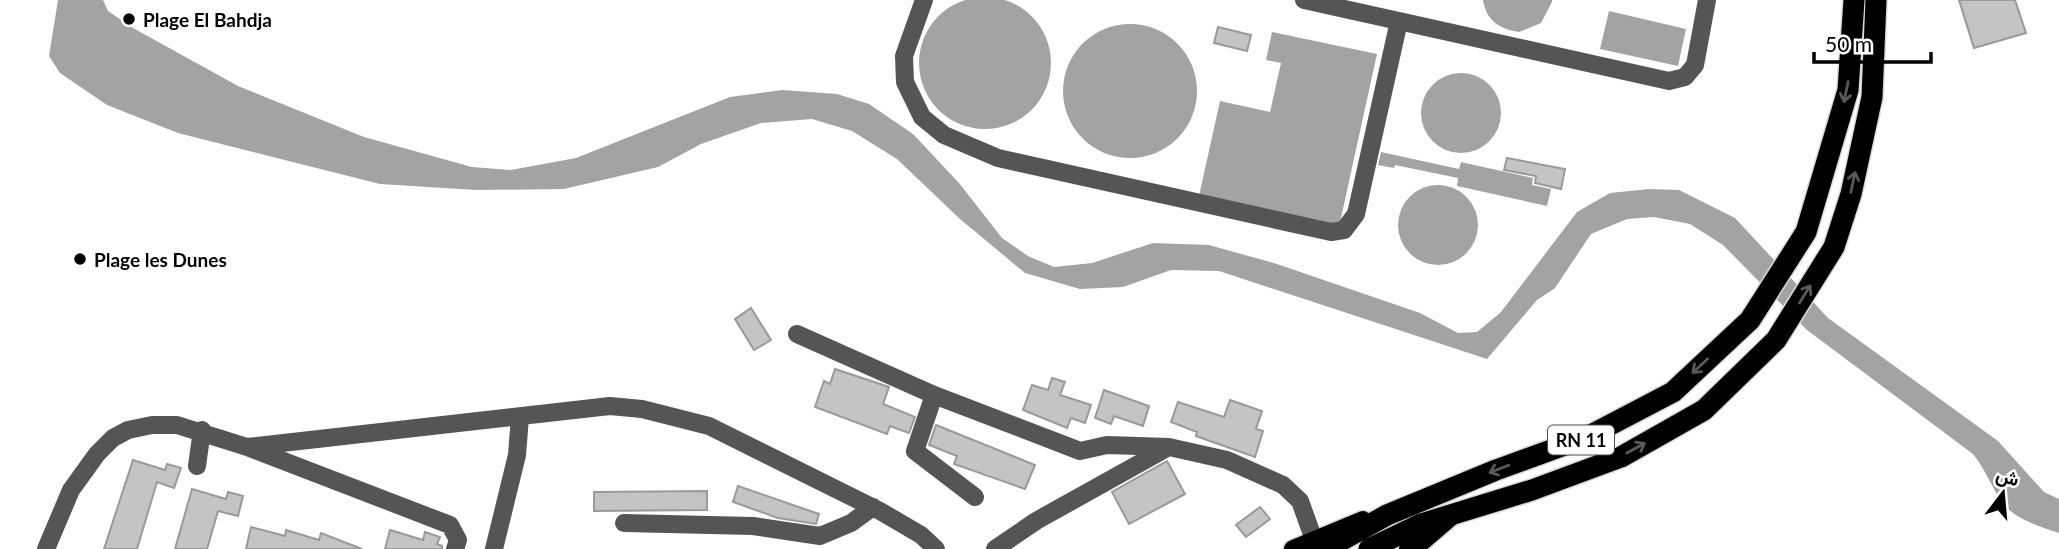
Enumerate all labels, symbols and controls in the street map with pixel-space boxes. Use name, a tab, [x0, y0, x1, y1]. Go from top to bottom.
place label: Plage El Bahdja	[143, 8, 272, 31]
marker: Plage El Bahdja	[121, 11, 137, 27]
scale bar	[1814, 21, 1931, 65]
text: 50 m	[1825, 31, 1872, 56]
one-way arrow	[1839, 80, 1852, 103]
one-way arrow	[1848, 171, 1861, 193]
place label: Plage les Dunes	[94, 248, 227, 271]
marker: Plage les Dunes	[72, 251, 88, 267]
one-way arrow	[1798, 284, 1812, 304]
one-way arrow	[1692, 358, 1709, 375]
road number: RN 11	[1548, 426, 1614, 454]
one-way arrow	[1626, 441, 1646, 455]
north arrow	[1968, 458, 2038, 528]
text: ش	[1993, 462, 2022, 491]
one-way arrow	[1489, 464, 1511, 476]

